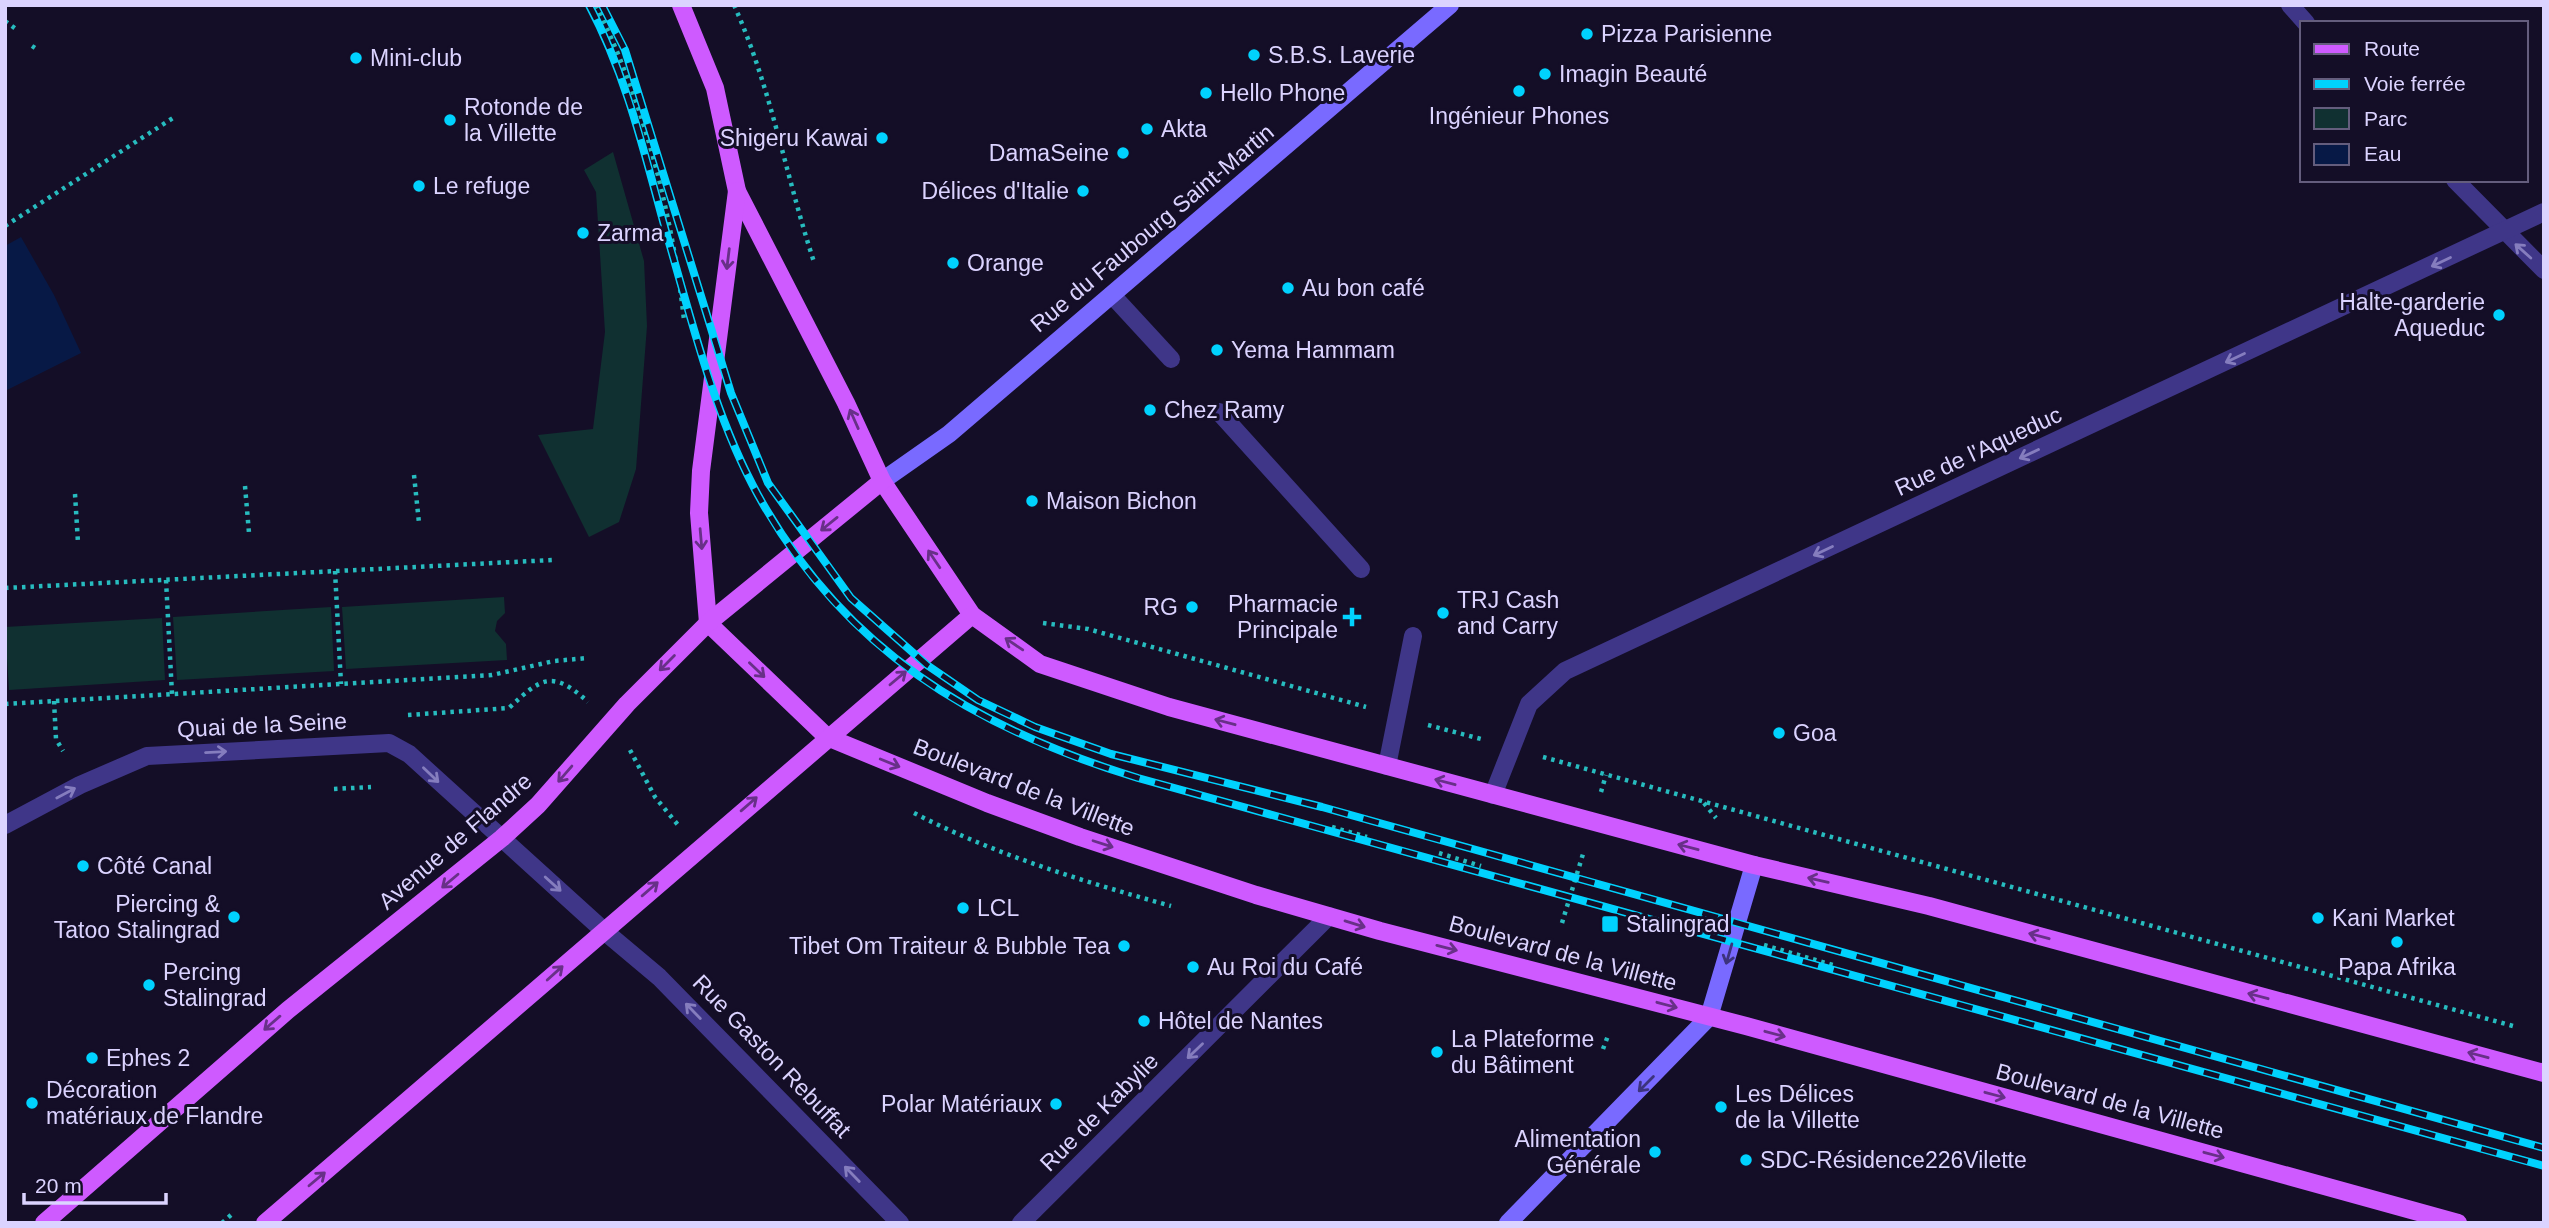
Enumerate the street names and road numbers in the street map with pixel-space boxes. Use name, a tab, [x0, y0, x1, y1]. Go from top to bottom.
street label: Rue du Faubourg Saint-Martin	[1025, 119, 1279, 337]
street label: Rue de l'Aqueduc	[1891, 401, 2065, 501]
street label: Quai de la Seine	[176, 708, 348, 742]
street label: Boulevard de la Villette	[910, 733, 1138, 841]
street label: Avenue de Flandre	[373, 768, 537, 914]
street label: Boulevard de la Villette	[1446, 910, 1680, 996]
street label: Rue Gaston Rebuffat	[688, 969, 857, 1143]
street label: Rue de Kabylie	[1035, 1048, 1163, 1176]
street label: Boulevard de la Villette	[1993, 1058, 2227, 1144]

